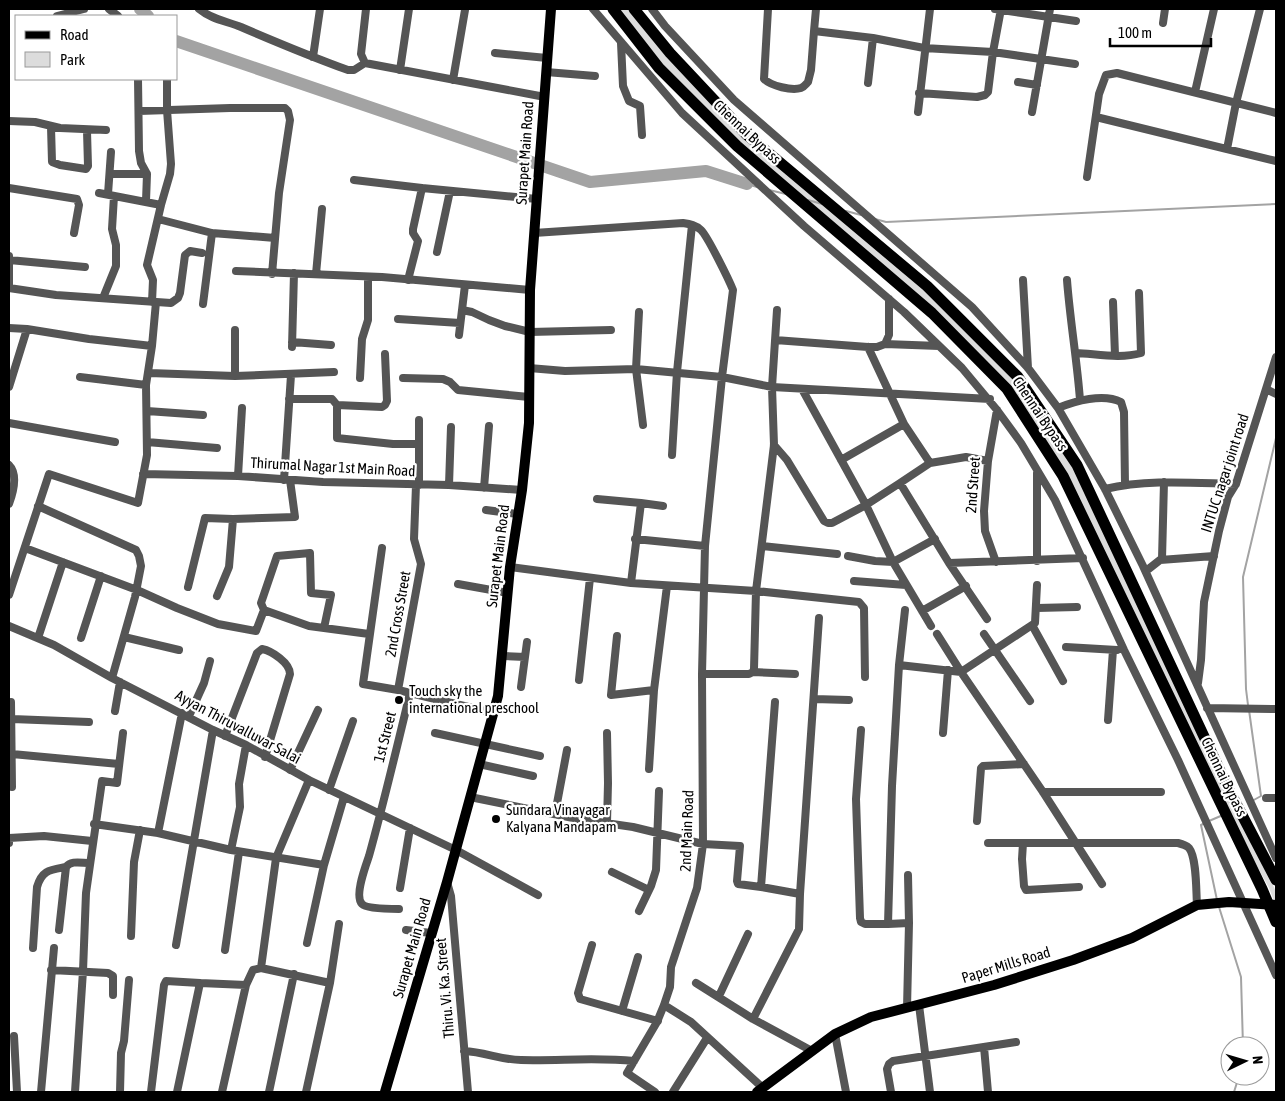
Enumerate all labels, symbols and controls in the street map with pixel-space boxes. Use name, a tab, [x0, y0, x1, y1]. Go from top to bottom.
legend	[15, 15, 178, 80]
scale bar	[1110, 15, 1211, 47]
text: 100 m	[1118, 24, 1152, 41]
text: Road	[60, 26, 89, 43]
text: Park	[60, 51, 85, 68]
street label: Chennai Bypass	[710, 96, 785, 167]
street label: Surapet Main Road	[512, 101, 537, 205]
street label: Chennai Bypass	[1009, 373, 1071, 454]
street label: INTUC nagar joint road	[1197, 411, 1252, 534]
street label: Thirumal Nagar 1st Main Road	[250, 454, 416, 479]
street label: 2nd Street	[962, 456, 983, 514]
street label: Surapet Main Road	[483, 504, 512, 608]
street label: 2nd Cross Street	[382, 569, 413, 658]
place label: Touch sky the international preschool	[409, 682, 539, 716]
street label: Ayyan Thiruvalluvar Salai	[172, 686, 304, 767]
marker: Touch sky the international preschool	[393, 694, 405, 706]
street label: 1st Street	[370, 710, 399, 764]
street label: Chennai Bypass	[1198, 734, 1251, 819]
street label: 2nd Main Road	[677, 790, 696, 872]
place label: Sundara Vinayagar Kalyana Mandapam	[506, 801, 616, 835]
marker: Sundara Vinayagar Kalyana Mandapam	[490, 813, 502, 825]
street label: Surapet Main Road	[389, 896, 434, 1000]
street label: Thiru. Vi. Ka. Street	[432, 937, 457, 1039]
street label: Paper Mills Road	[959, 943, 1052, 986]
north arrow	[1220, 1036, 1270, 1086]
text: N	[1250, 1055, 1266, 1065]

